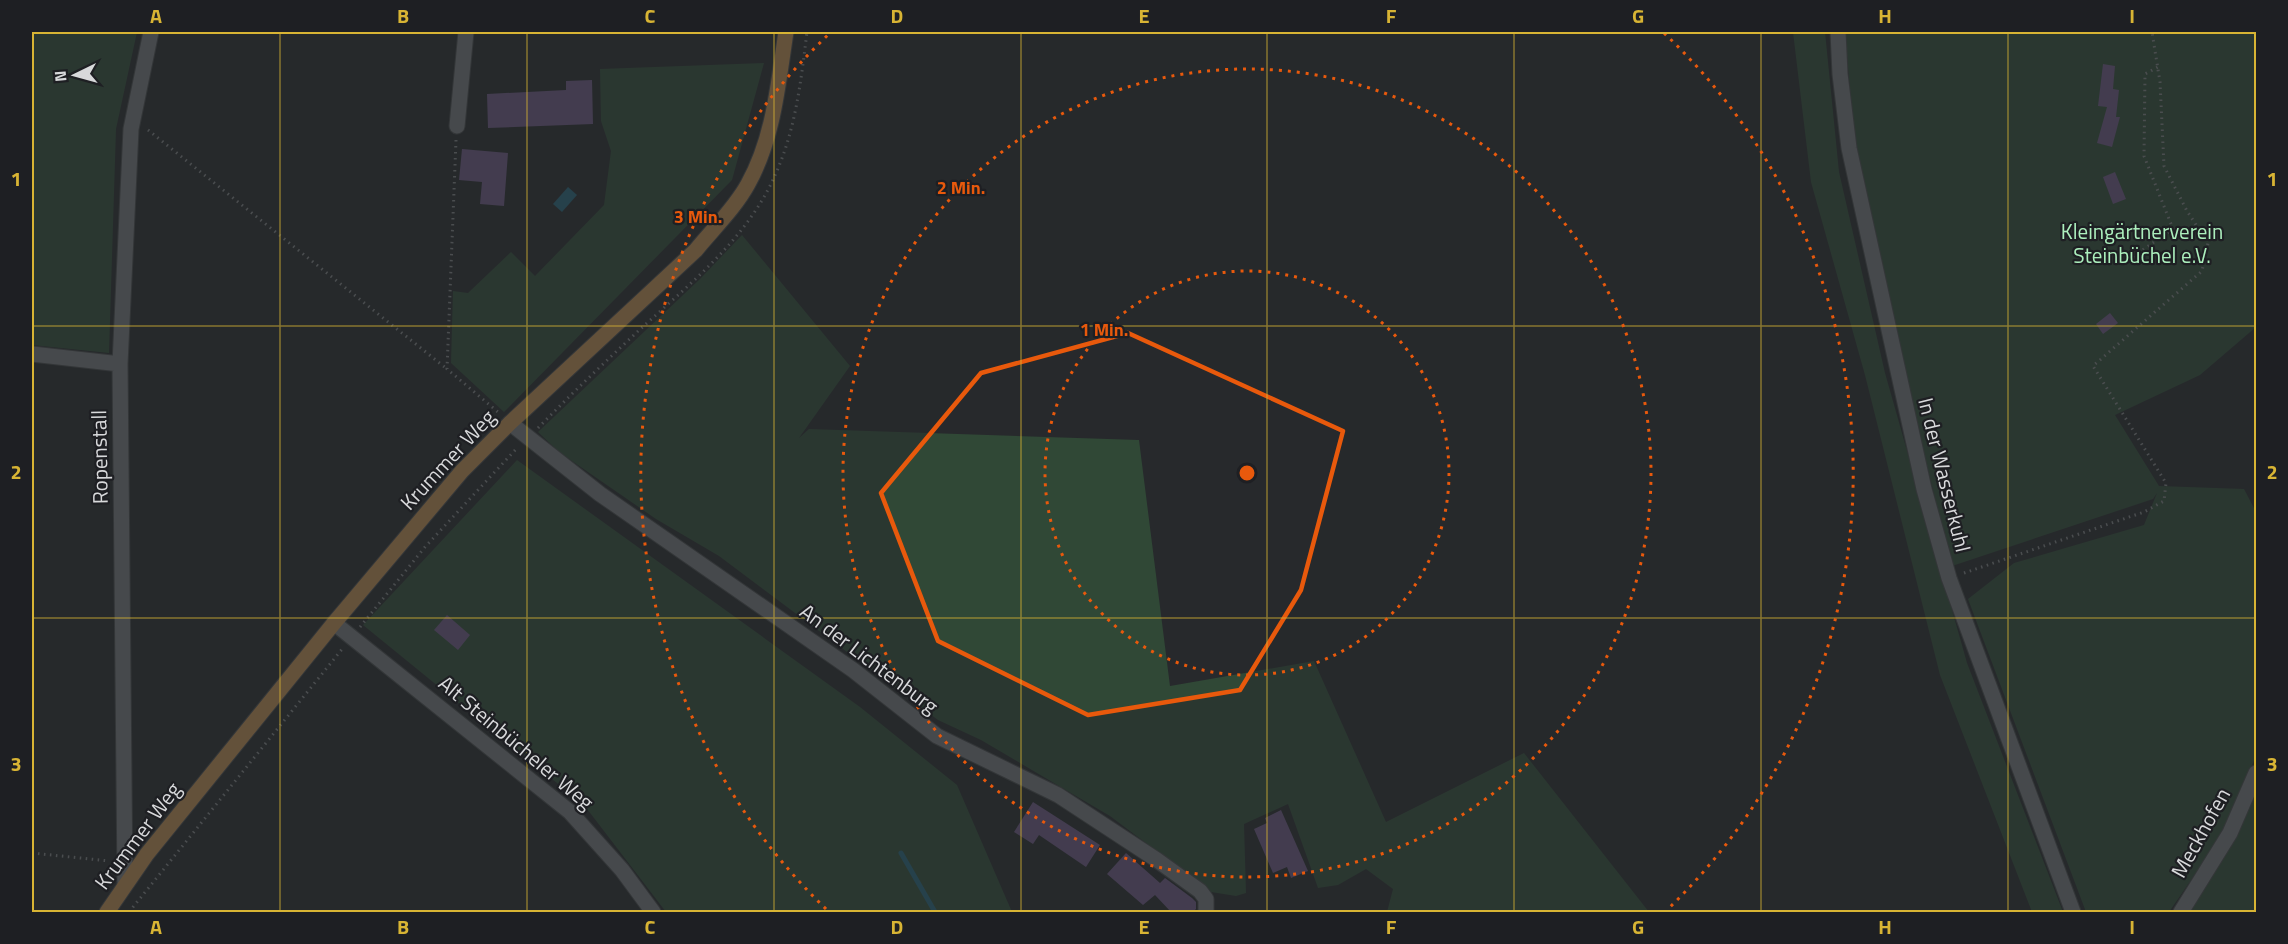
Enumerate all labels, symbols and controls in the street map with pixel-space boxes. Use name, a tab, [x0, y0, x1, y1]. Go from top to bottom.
text: A	[150, 0, 162, 31]
text: B	[397, 0, 409, 31]
text: C	[645, 0, 656, 31]
text: D	[891, 0, 903, 31]
text: E	[1138, 0, 1150, 31]
text: F	[1386, 0, 1397, 31]
text: G	[1632, 0, 1644, 31]
text: H	[1878, 0, 1892, 31]
text: I	[2129, 0, 2135, 31]
north arrow	[45, 45, 105, 105]
text: N	[48, 70, 72, 83]
text: 1	[10, 163, 22, 194]
text: 1	[2266, 163, 2278, 194]
text: 2 Min.	[937, 174, 985, 201]
text: 3 Min.	[674, 203, 722, 230]
park label: Kleingärtnerverein Steinbüchel e.V.	[2061, 215, 2223, 271]
text: 1 Min.	[1080, 316, 1128, 343]
street label: In der Wasserkuhl	[1910, 394, 1980, 555]
street label: Krummer Weg	[392, 402, 503, 517]
street label: Ropenstall	[82, 410, 116, 504]
text: 2	[10, 456, 22, 487]
text: 2	[2266, 456, 2278, 487]
centre of rings	[1237, 463, 1257, 483]
street label: An der Lichtenburg	[794, 595, 946, 721]
street label: Alt Steinbücheler Weg	[432, 667, 602, 817]
text: 3	[10, 748, 22, 779]
text: 3	[2266, 748, 2278, 779]
street label: Krummer Weg	[86, 775, 188, 896]
street label: Meckhofen	[2162, 782, 2238, 883]
text: A	[150, 911, 162, 942]
text: B	[397, 911, 409, 942]
text: C	[645, 911, 656, 942]
text: D	[891, 911, 903, 942]
text: E	[1138, 911, 1150, 942]
text: F	[1386, 911, 1397, 942]
text: G	[1632, 911, 1644, 942]
text: H	[1878, 911, 1892, 942]
text: I	[2129, 911, 2135, 942]

